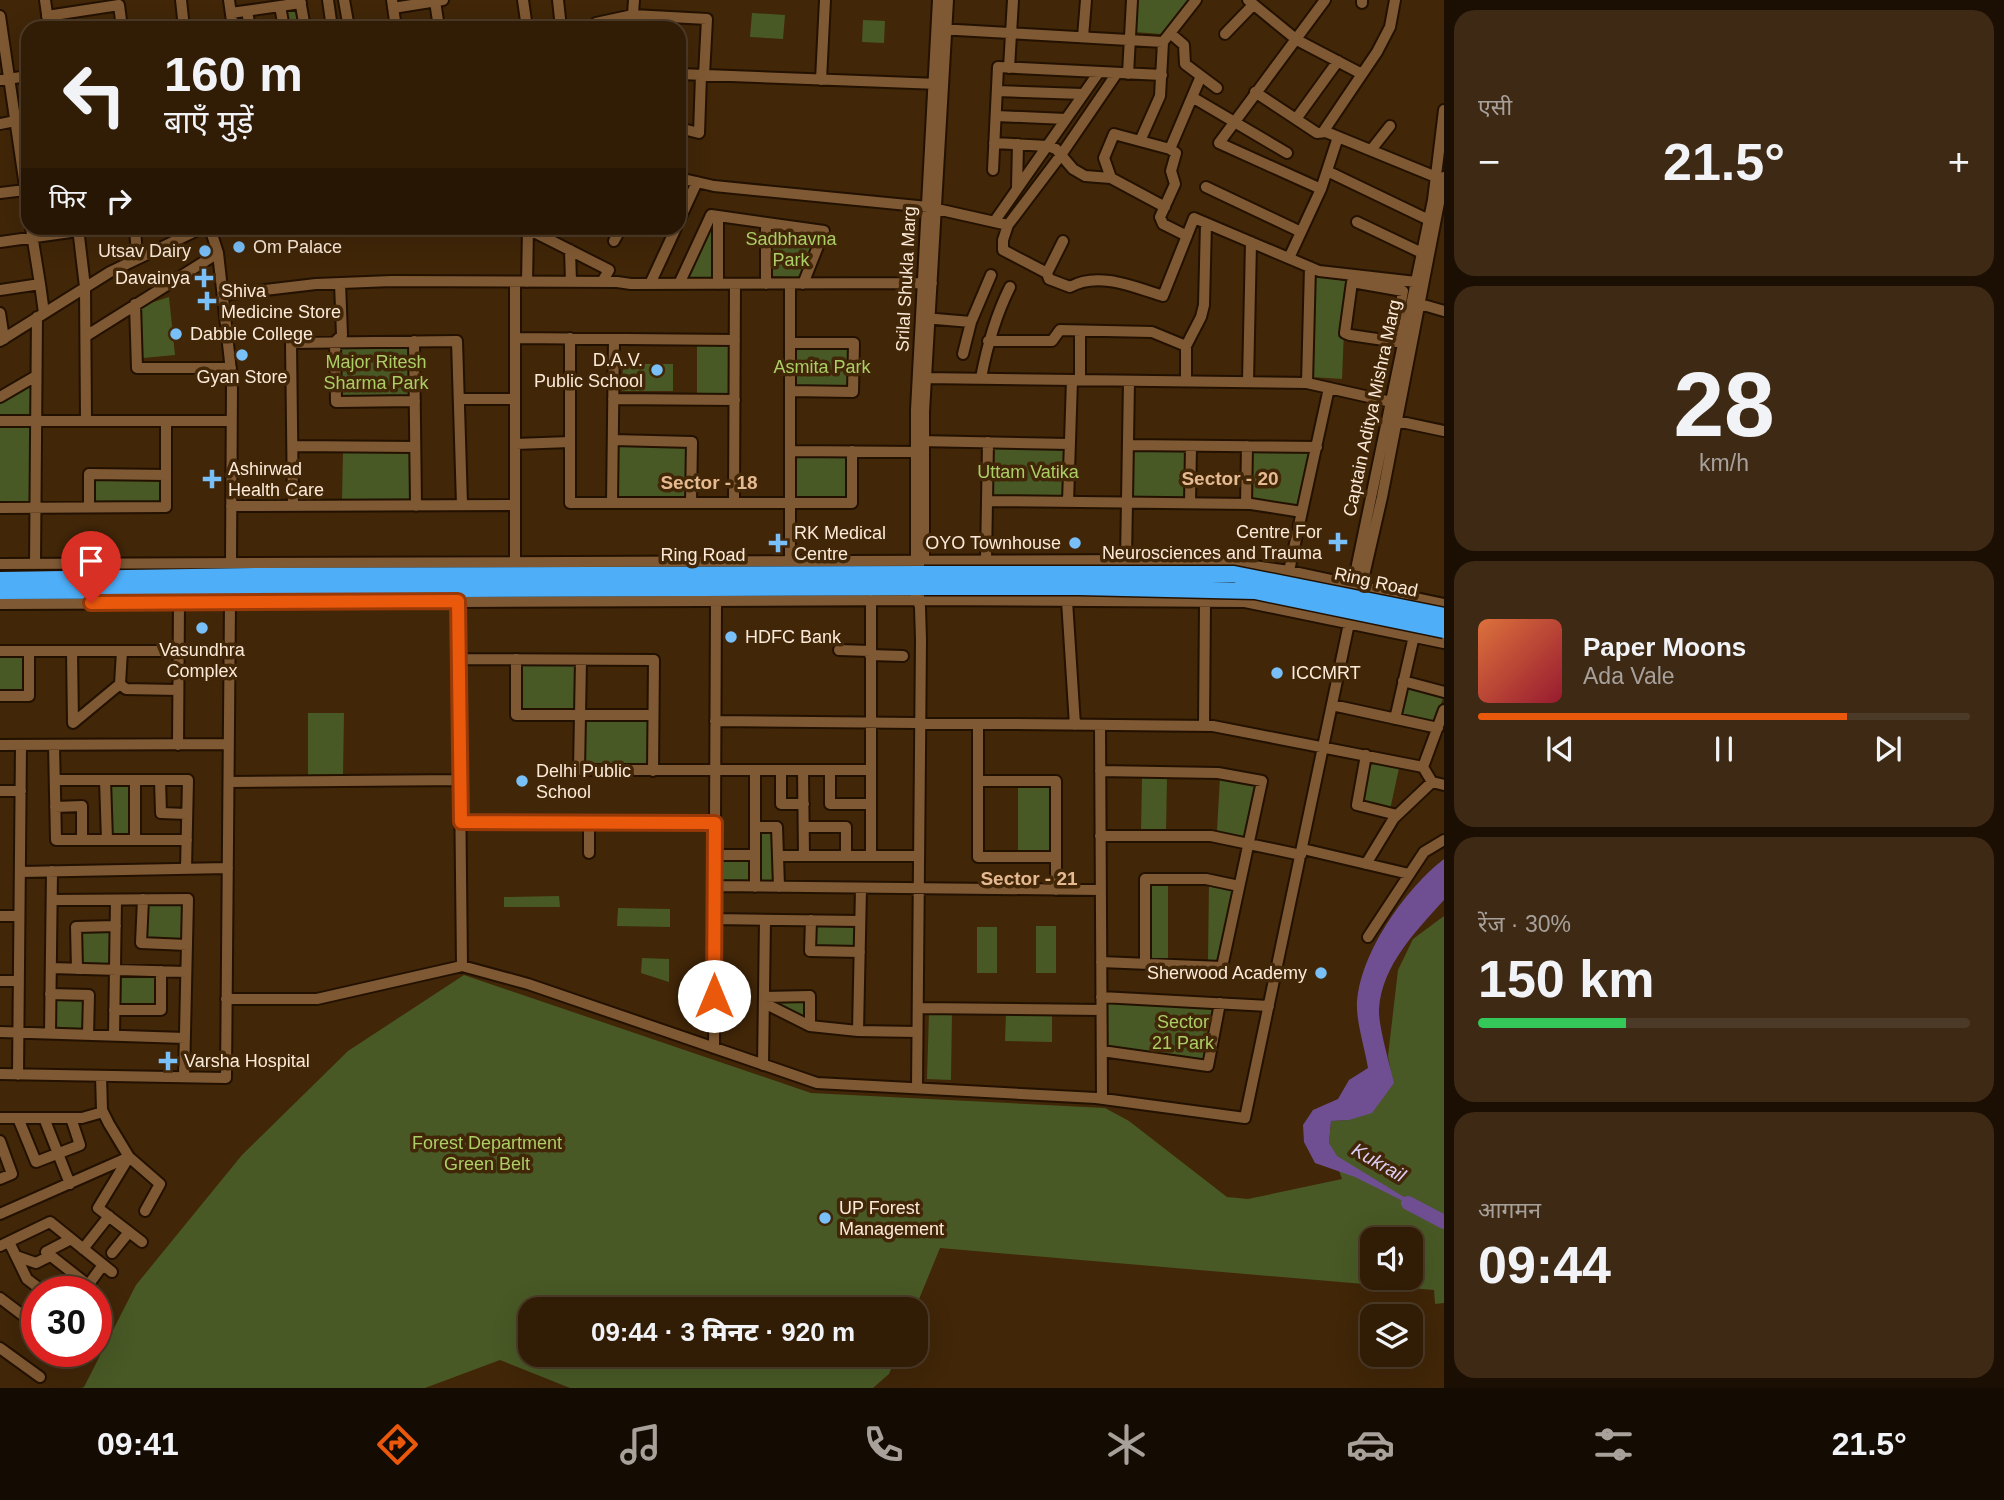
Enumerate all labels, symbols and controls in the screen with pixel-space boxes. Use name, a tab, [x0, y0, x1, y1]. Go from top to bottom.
text: 160 m	[164, 47, 303, 101]
icon: left	[49, 49, 140, 140]
text: एसी	[1478, 94, 1512, 120]
text: बाएँ मुड़ें	[164, 104, 253, 140]
text: 21.5°	[1663, 133, 1785, 191]
text: −	[1478, 141, 1500, 183]
text: +	[1948, 141, 1970, 183]
icon: right	[100, 182, 138, 220]
text: फिर	[49, 184, 86, 214]
street label: Srilal Shukla Marg	[892, 206, 920, 352]
park label: Sadbhavna Park	[745, 229, 838, 270]
place label: Om Palace	[253, 237, 342, 257]
marker: Om Palace	[231, 239, 247, 255]
place label: Utsav Dairy	[98, 241, 191, 261]
marker: Utsav Dairy	[197, 243, 213, 259]
place label: Davainya	[115, 268, 191, 288]
marker: Davainya	[196, 270, 212, 286]
place label: Shiva Medicine Store	[221, 281, 341, 322]
marker: Shiva Medicine Store	[199, 293, 215, 309]
street label: Captain Aditya Mishra Marg	[1339, 298, 1405, 518]
place label: Dabble College	[190, 324, 313, 344]
marker: Dabble College	[168, 326, 184, 342]
marker: Gyan Store	[234, 347, 250, 363]
place label: D.A.V. Public School	[534, 350, 643, 391]
park label: Major Ritesh Sharma Park	[323, 352, 430, 393]
text: 28	[1673, 354, 1775, 455]
park label: Asmita Park	[773, 357, 872, 377]
marker: D.A.V. Public School	[649, 362, 665, 378]
place label: Gyan Store	[196, 367, 288, 387]
text: km/h	[1699, 450, 1749, 476]
place label: Ashirwad Health Care	[228, 459, 324, 500]
park label: Uttam Vatika	[977, 462, 1080, 482]
district label: Sector - 20	[1181, 468, 1279, 489]
marker: Ashirwad Health Care	[202, 469, 222, 489]
district label: Sector - 18	[660, 472, 758, 493]
place label: Centre For Neurosciences and Trauma	[1102, 522, 1323, 563]
place label: RK Medical Centre	[794, 523, 886, 564]
pin	[61, 531, 121, 603]
marker: Centre For Neurosciences and Trauma	[1328, 532, 1348, 552]
marker: RK Medical Centre	[768, 533, 788, 553]
place label: OYO Townhouse	[925, 533, 1061, 553]
marker: OYO Townhouse	[1067, 535, 1083, 551]
icon: arrive	[72, 542, 110, 580]
street label: Ring Road	[660, 545, 746, 565]
street label: Ring Road	[1332, 563, 1420, 601]
marker: Vasundhra Complex	[194, 620, 210, 636]
place label: HDFC Bank	[745, 627, 842, 647]
marker: HDFC Bank	[723, 629, 739, 645]
text: Paper Moons	[1583, 632, 1746, 662]
place label: Vasundhra Complex	[159, 640, 246, 681]
place label: ICCMRT	[1291, 663, 1361, 683]
text: Ada Vale	[1583, 663, 1675, 689]
marker: ICCMRT	[1269, 665, 1285, 681]
icon: previous	[1541, 730, 1579, 768]
icon: pause	[1705, 730, 1743, 768]
icon: next	[1869, 730, 1907, 768]
place label: Delhi Public School	[536, 761, 631, 802]
marker: Delhi Public School	[514, 773, 530, 789]
district label: Sector - 21	[980, 868, 1078, 889]
text: रेंज · 30%	[1478, 911, 1571, 937]
text: 150 km	[1478, 950, 1654, 1008]
position arrow	[677, 959, 751, 1033]
place label: Sherwood Academy	[1147, 963, 1307, 983]
marker: Sherwood Academy	[1313, 965, 1329, 981]
park label: Sector 21 Park	[1152, 1012, 1215, 1053]
marker: Varsha Hospital	[158, 1051, 178, 1071]
place label: Varsha Hospital	[184, 1051, 310, 1071]
park label: Forest Department Green Belt	[412, 1133, 562, 1174]
water label: Kukrail	[1348, 1139, 1410, 1186]
text: आगमन	[1478, 1197, 1541, 1223]
place label: UP Forest Management	[839, 1198, 944, 1239]
marker: UP Forest Management	[817, 1210, 833, 1226]
map controls	[1360, 1227, 1423, 1367]
button: sound	[1360, 1227, 1423, 1290]
text: 09:44	[1478, 1236, 1611, 1294]
speed limit sign: 30	[21, 1276, 112, 1367]
button: layers	[1360, 1304, 1423, 1367]
text: 09:44 · 3 मिनट · 920 m	[591, 1317, 855, 1347]
icon: directions	[373, 1420, 422, 1469]
icon: music	[616, 1420, 665, 1469]
icon: phone	[859, 1420, 908, 1469]
icon: climate	[1102, 1420, 1151, 1469]
icon: car	[1346, 1420, 1395, 1469]
icon: filters	[1589, 1420, 1638, 1469]
text: 09:41	[97, 1426, 179, 1462]
text: 21.5°	[1832, 1426, 1907, 1462]

